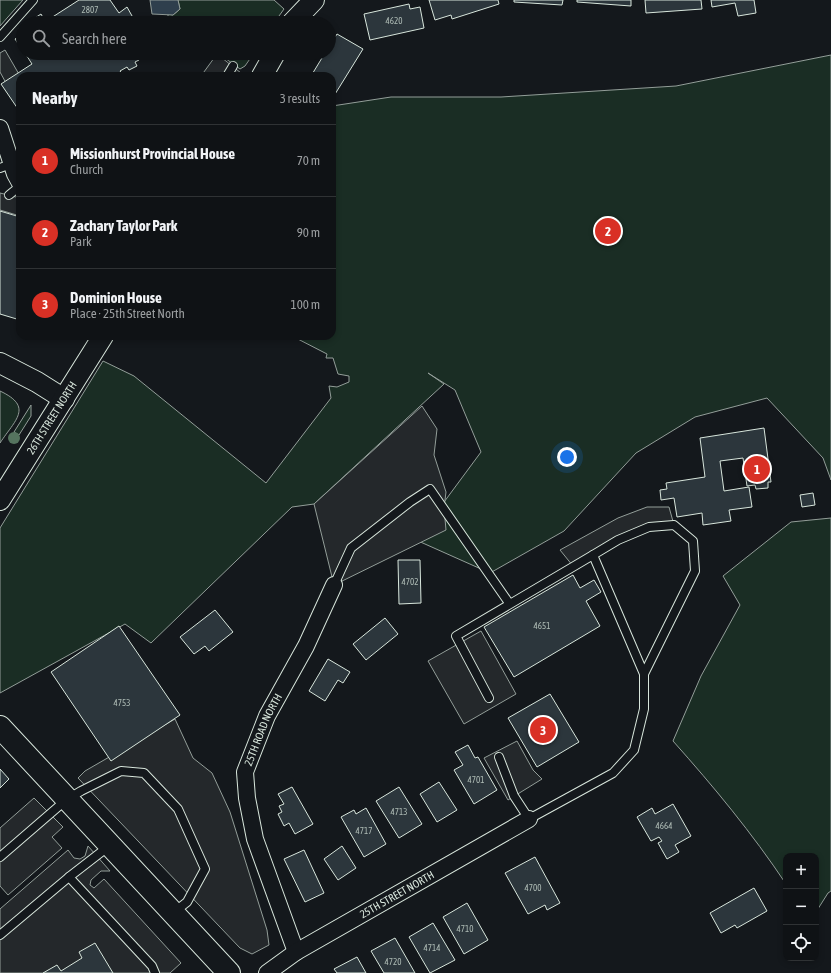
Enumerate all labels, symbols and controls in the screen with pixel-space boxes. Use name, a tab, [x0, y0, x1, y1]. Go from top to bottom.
house number: 2807	[82, 5, 98, 15]
search box	[16, 16, 336, 60]
house number: 4620	[386, 16, 402, 26]
icon: search	[30, 27, 52, 49]
text: Search here	[62, 30, 127, 47]
text: Nearby	[32, 88, 78, 108]
text: 3 results	[280, 91, 320, 106]
text: Missionhurst Provincial House	[70, 145, 235, 162]
text: 1	[42, 153, 48, 168]
text: 70 m	[297, 153, 320, 168]
text: Church	[70, 162, 103, 177]
pin: 2	[595, 216, 621, 246]
text: Zachary Taylor Park	[70, 217, 177, 234]
text: 2	[42, 225, 48, 240]
text: 90 m	[297, 225, 320, 240]
text: Park	[70, 234, 92, 249]
text: Dominion House	[70, 289, 162, 306]
text: 3	[42, 297, 48, 312]
text: 100 m	[291, 297, 320, 312]
text: Place · 25th Street North	[70, 306, 185, 321]
street label: 26TH STREET NORTH	[24, 379, 79, 456]
your location	[557, 447, 577, 467]
pin: 1	[744, 454, 770, 484]
house number: 4702	[402, 577, 418, 587]
house number: 4651	[534, 621, 550, 631]
street label: 25TH ROAD NORTH	[242, 692, 284, 768]
house number: 4753	[114, 698, 130, 708]
pin: 3	[530, 715, 556, 745]
house number: 4701	[468, 775, 484, 785]
house number: 4713	[391, 807, 407, 817]
house number: 4664	[656, 821, 672, 831]
house number: 4717	[356, 826, 372, 836]
map controls	[783, 853, 819, 961]
button: +	[783, 853, 819, 889]
street label: 25TH STREET NORTH	[358, 868, 436, 920]
house number: 4700	[525, 883, 541, 893]
button: −	[783, 889, 819, 925]
house number: 4710	[457, 924, 473, 934]
button: locate	[783, 925, 819, 961]
house number: 4714	[424, 943, 440, 953]
house number: 4720	[385, 957, 401, 967]

